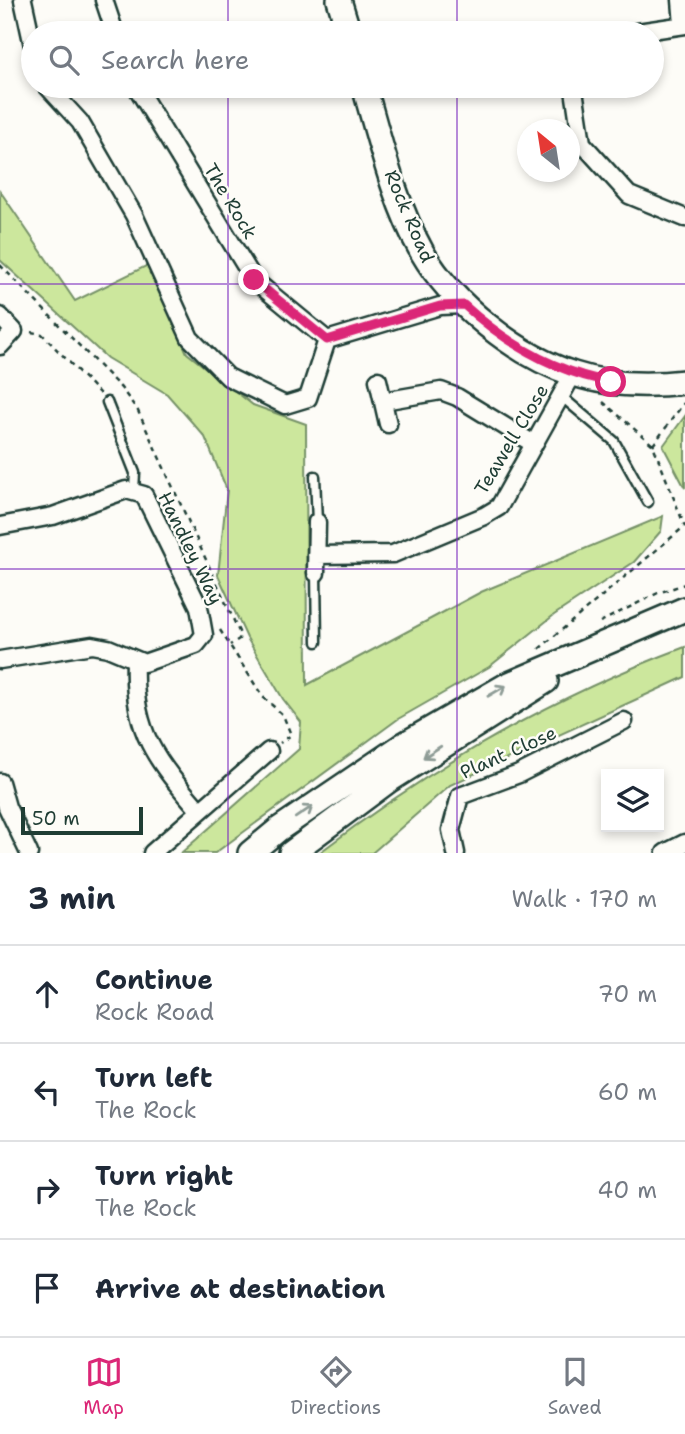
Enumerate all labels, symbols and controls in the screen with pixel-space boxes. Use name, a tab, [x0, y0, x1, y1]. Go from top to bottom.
search box	[21, 21, 664, 98]
icon: search	[45, 41, 83, 79]
text: Search here	[101, 42, 250, 77]
north arrow	[517, 119, 580, 182]
street label: The Rock	[198, 159, 263, 244]
street label: Rock Road	[379, 166, 440, 266]
route end	[238, 264, 269, 295]
route start	[595, 366, 626, 397]
street label: Teawell Close	[469, 380, 554, 499]
street label: Handley Way	[152, 488, 229, 609]
one-way arrow	[486, 684, 506, 698]
street label: Plant Close	[456, 720, 560, 785]
one-way arrow	[423, 745, 442, 760]
map controls	[601, 769, 664, 832]
button: layers	[601, 769, 664, 832]
scale bar	[21, 804, 144, 836]
one-way arrow	[294, 805, 313, 819]
text: 50 m	[32, 806, 80, 831]
text: 3 min	[28, 878, 115, 919]
text: Walk · 170 m	[512, 884, 657, 914]
text: Continue	[95, 962, 213, 997]
icon: ahead	[28, 975, 66, 1013]
text: 70 m	[598, 979, 657, 1009]
text: Rock Road	[95, 997, 214, 1027]
text: Turn left	[95, 1060, 212, 1095]
icon: left	[28, 1073, 66, 1111]
text: 60 m	[598, 1077, 657, 1107]
text: The Rock	[95, 1095, 197, 1125]
text: Turn right	[95, 1158, 233, 1193]
icon: right	[28, 1171, 66, 1209]
text: 40 m	[597, 1175, 657, 1205]
text: The Rock	[95, 1193, 197, 1223]
icon: arrive	[28, 1269, 66, 1307]
text: Arrive at destination	[95, 1271, 385, 1306]
tab: Map	[83, 1353, 124, 1420]
tab: Directions	[291, 1353, 381, 1420]
tab: Saved	[548, 1353, 602, 1420]

